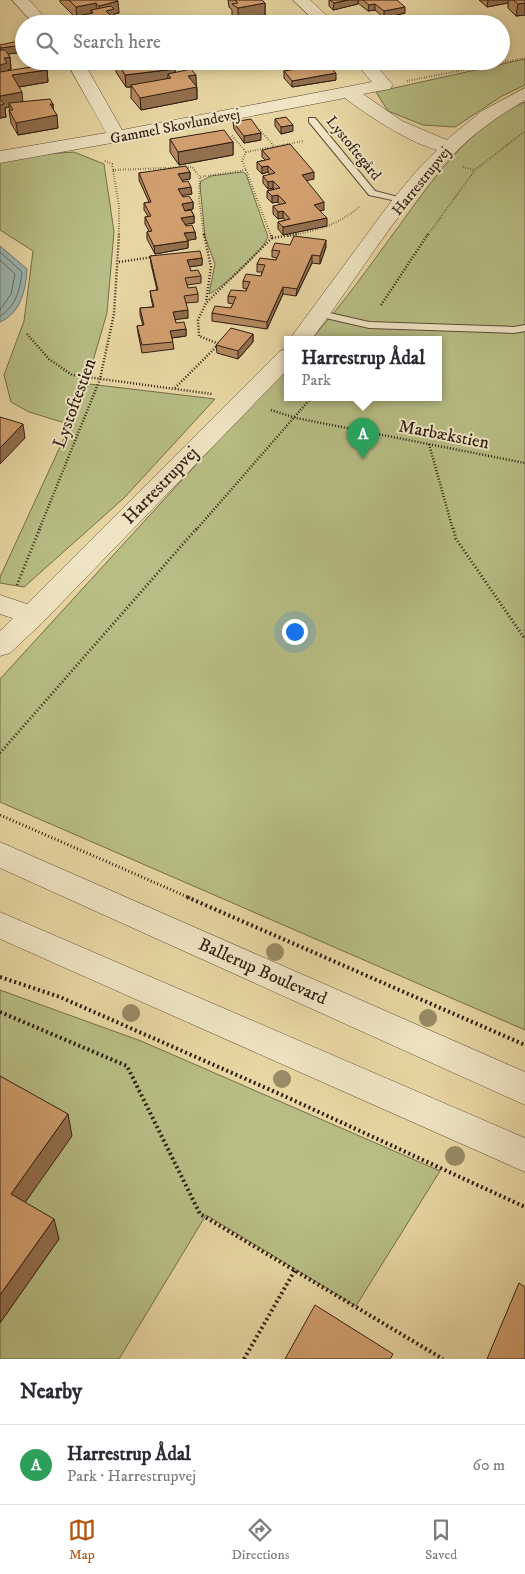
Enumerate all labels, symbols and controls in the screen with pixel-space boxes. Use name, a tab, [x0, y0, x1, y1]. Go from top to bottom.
search box	[15, 15, 510, 70]
icon: search	[33, 29, 61, 57]
text: Search here	[73, 31, 161, 54]
street label: Gammel Skovlundevej	[109, 105, 242, 148]
street label: Lystoftegård	[322, 112, 386, 185]
street label: Harrestrupvej	[388, 143, 455, 220]
popup	[284, 336, 442, 401]
text: Harrestrup Ådal	[301, 347, 425, 370]
street label: Lystoftestien	[49, 355, 102, 451]
text: Park	[301, 370, 331, 390]
street label: Marbækstien	[397, 415, 492, 455]
pin: A	[347, 418, 379, 459]
street label: Harrestrupvej	[118, 442, 203, 529]
your location	[282, 619, 308, 645]
street label: Ballerup Boulevard	[195, 934, 330, 1010]
text: Nearby	[20, 1379, 82, 1405]
text: Harrestrup Ådal	[67, 1443, 191, 1466]
text: A	[31, 1455, 41, 1475]
text: 60 m	[473, 1455, 505, 1475]
text: Park · Harrestrupvej	[67, 1466, 196, 1486]
tab: Map	[68, 1516, 96, 1564]
tab: Directions	[231, 1516, 289, 1564]
tab: Saved	[425, 1516, 457, 1564]

